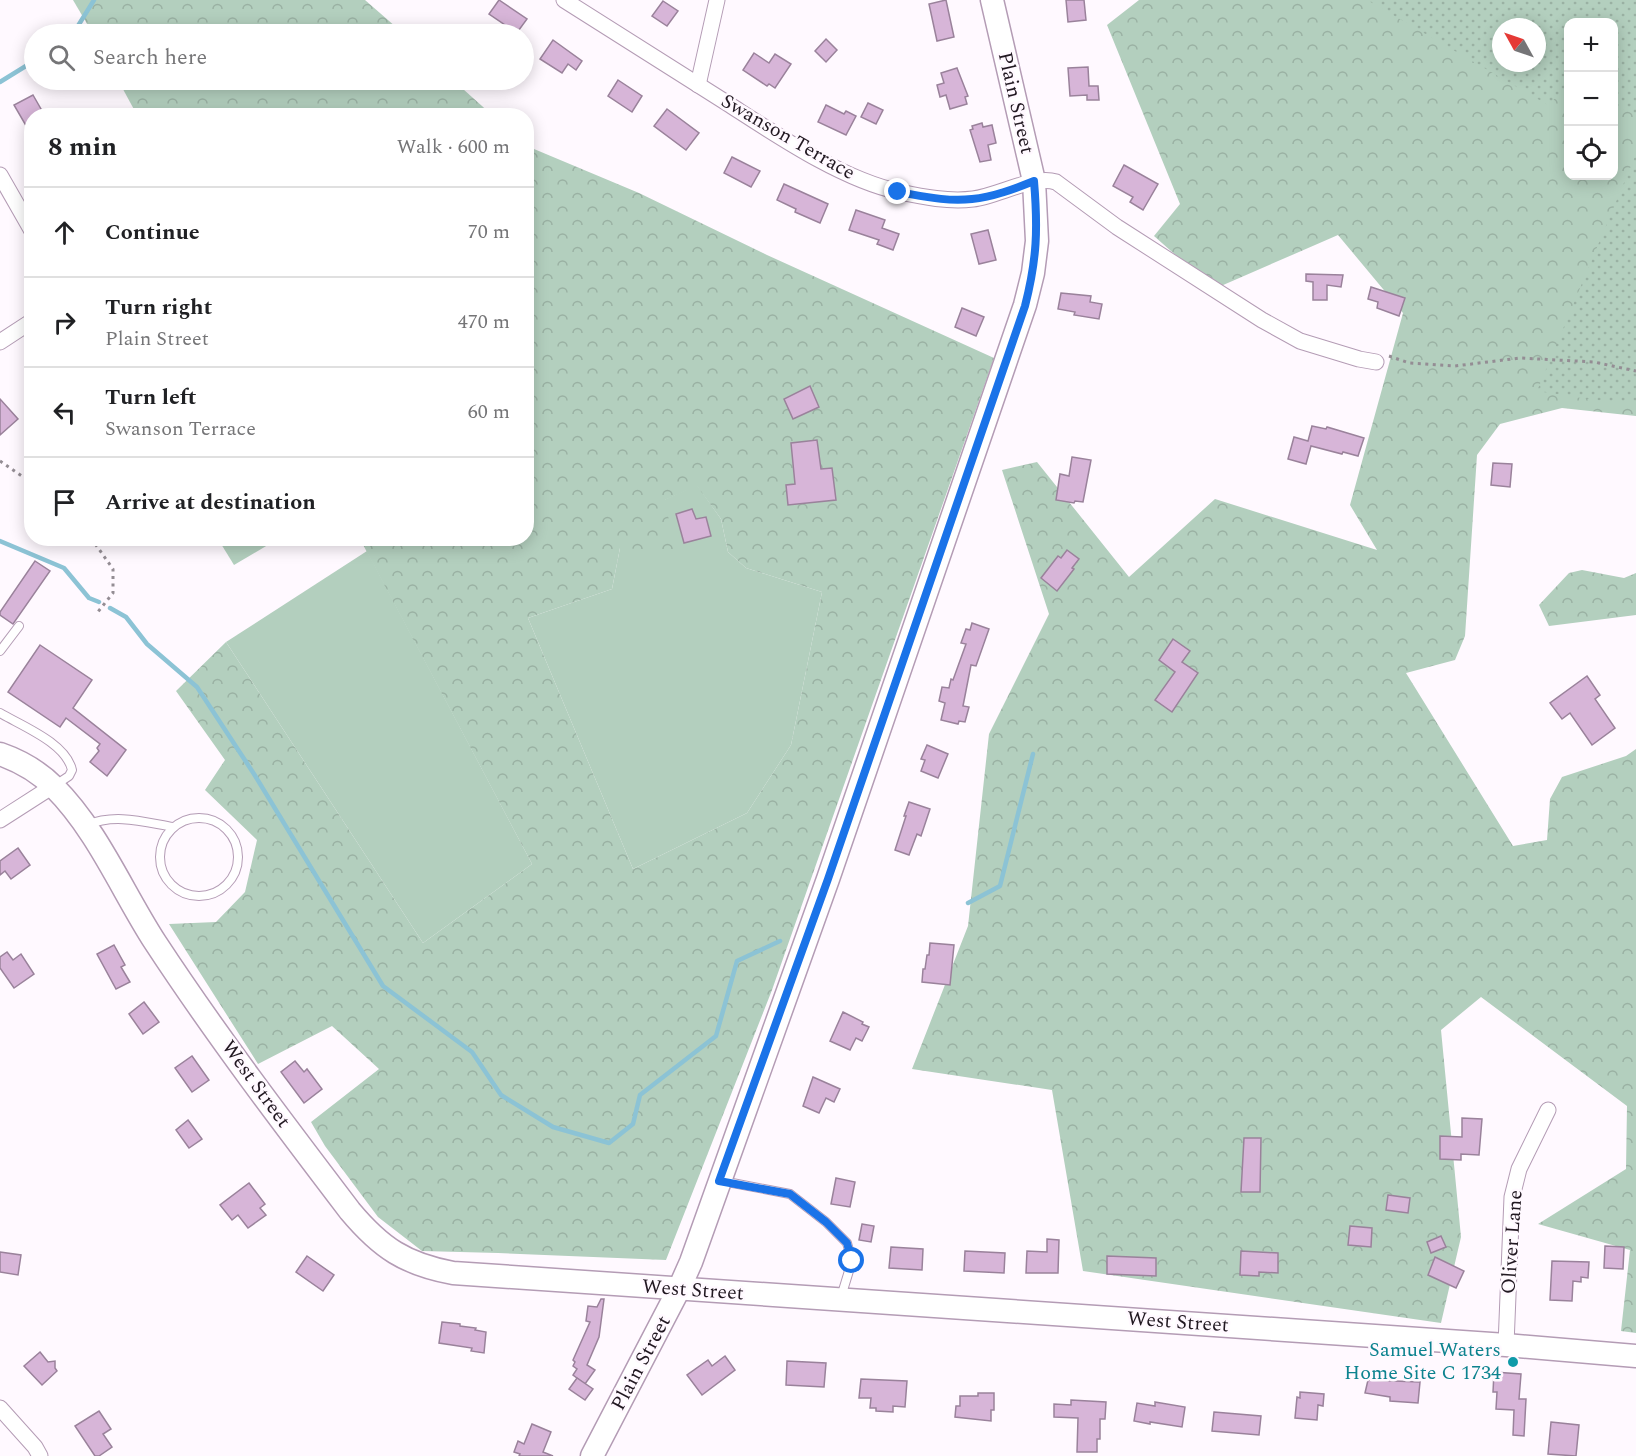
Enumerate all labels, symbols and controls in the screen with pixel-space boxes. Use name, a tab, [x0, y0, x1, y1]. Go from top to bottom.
north arrow	[1492, 18, 1546, 72]
map controls	[1564, 18, 1618, 180]
button: +	[1564, 18, 1618, 72]
search box	[24, 24, 534, 90]
icon: search	[45, 41, 78, 74]
text: Search here	[93, 41, 207, 74]
street label: Plain Street	[990, 49, 1042, 157]
button: −	[1564, 72, 1618, 126]
street label: Swanson Terrace	[715, 86, 861, 188]
button: locate	[1564, 126, 1618, 180]
text: 8 min	[48, 127, 117, 167]
text: Walk · 600 m	[397, 132, 510, 162]
route end	[884, 178, 910, 204]
icon: ahead	[48, 216, 81, 249]
text: Continue	[105, 216, 200, 249]
text: 70 m	[468, 217, 510, 247]
text: Turn right	[105, 291, 212, 324]
icon: right	[48, 306, 81, 339]
text: 470 m	[458, 307, 510, 337]
text: Plain Street	[105, 324, 209, 354]
text: Turn left	[105, 381, 197, 414]
icon: left	[48, 396, 81, 429]
text: 60 m	[468, 397, 510, 427]
text: Swanson Terrace	[105, 414, 256, 444]
icon: arrive	[48, 486, 81, 519]
text: Arrive at destination	[105, 486, 316, 519]
street label: West Street	[214, 1034, 298, 1134]
street label: Oliver Lane	[1493, 1189, 1531, 1295]
route start	[838, 1247, 864, 1273]
street label: West Street	[641, 1271, 745, 1309]
street label: West Street	[1126, 1303, 1230, 1341]
street label: Plain Street	[603, 1310, 679, 1416]
place label: Samuel Waters Home Site C 1734	[1344, 1335, 1501, 1388]
marker: Samuel Waters Home Site C 1734	[1506, 1355, 1520, 1369]

